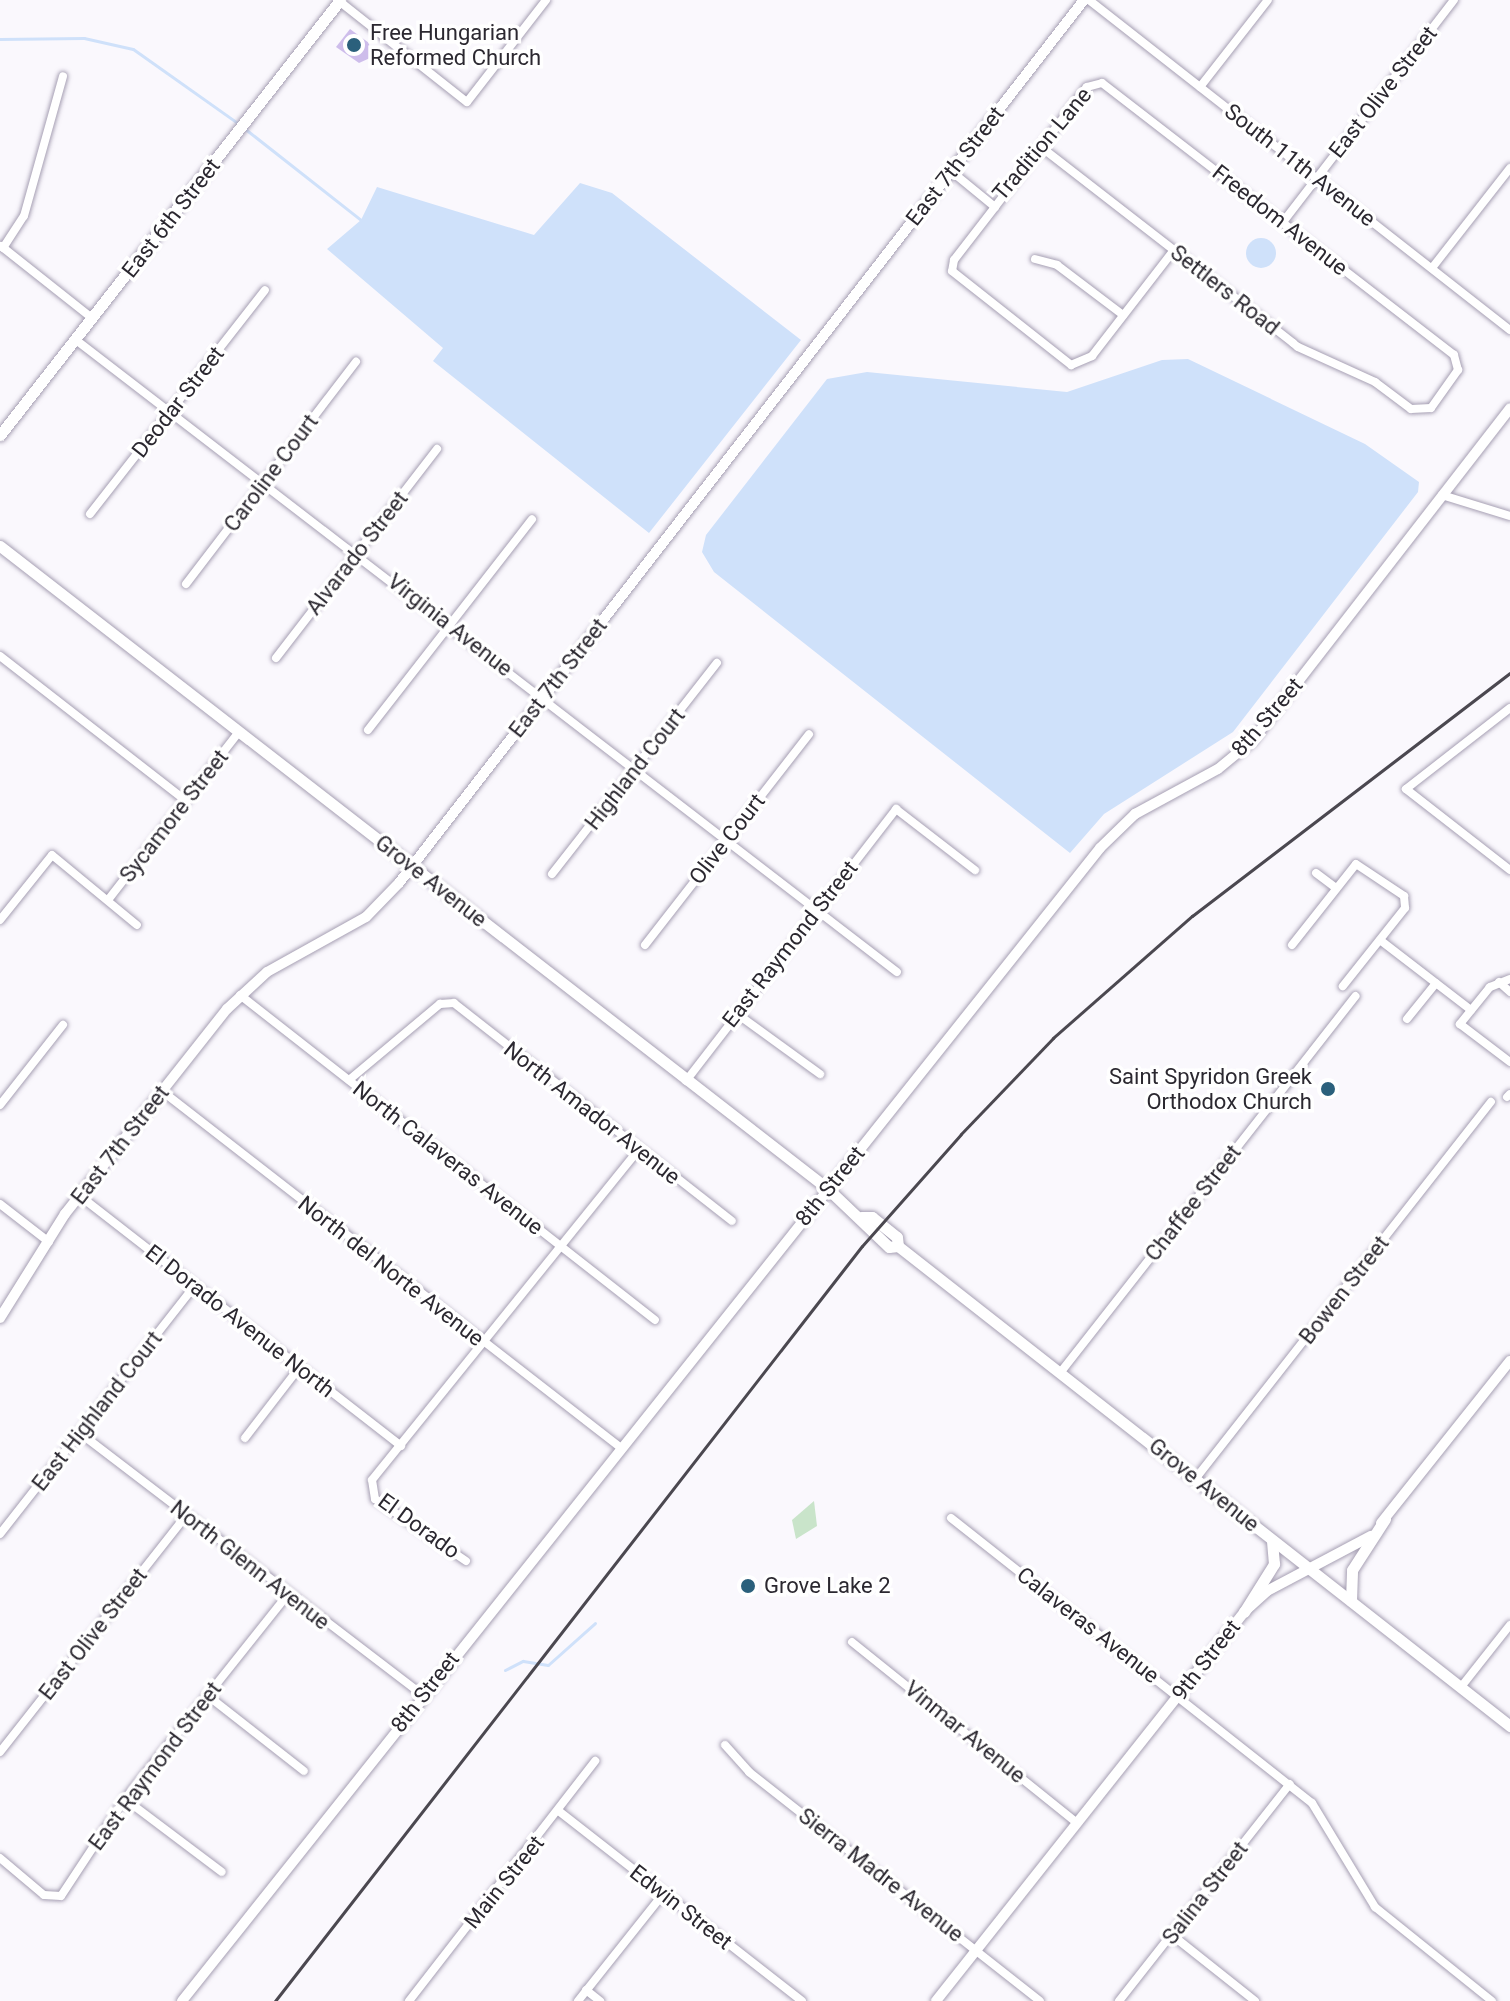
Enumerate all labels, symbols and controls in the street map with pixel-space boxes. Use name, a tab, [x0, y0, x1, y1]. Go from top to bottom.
place label: Free Hungarian Reformed Church	[370, 19, 541, 70]
street label: East Olive Street	[1323, 21, 1443, 163]
marker: Free Hungarian Reformed Church	[345, 36, 363, 54]
street label: Tradition Lane	[987, 82, 1097, 206]
street label: South 11th Avenue	[1219, 98, 1381, 232]
street label: East 7th Street	[900, 101, 1010, 231]
street label: East 6th Street	[116, 153, 226, 283]
street label: Freedom Avenue	[1207, 159, 1353, 281]
street label: Settlers Road	[1165, 239, 1285, 341]
street label: Deodar Street	[126, 341, 230, 463]
street label: Caroline Court	[218, 409, 324, 537]
street label: Alvarado Street	[301, 486, 413, 620]
street label: Virginia Avenue	[382, 568, 518, 682]
street label: East 7th Street	[503, 613, 613, 743]
street label: 8th Street	[1226, 672, 1308, 762]
street label: Highland Court	[579, 703, 691, 835]
street label: Sycamore Street	[114, 744, 234, 888]
street label: Olive Court	[683, 788, 771, 890]
street label: Grove Avenue	[370, 829, 492, 933]
street label: East Raymond Street	[717, 855, 863, 1033]
street label: North Amador Avenue	[499, 1036, 685, 1190]
place label: Saint Spyridon Greek Orthodox Church	[1109, 1063, 1312, 1114]
street label: North Calaveras Avenue	[348, 1075, 548, 1241]
street label: East 7th Street	[65, 1080, 175, 1210]
marker: Saint Spyridon Greek Orthodox Church	[1319, 1080, 1337, 1098]
street label: Chaffee Street	[1139, 1140, 1247, 1266]
street label: 8th Street	[790, 1141, 870, 1231]
street label: North del Norte Avenue	[293, 1190, 489, 1352]
street label: Bowen Street	[1294, 1231, 1394, 1349]
street label: El Dorado Avenue North	[140, 1239, 340, 1403]
street label: East Highland Court	[26, 1326, 168, 1496]
street label: Grove Avenue	[1144, 1433, 1264, 1537]
street label: El Dorado	[373, 1488, 465, 1564]
street label: North Glenn Avenue	[165, 1495, 335, 1635]
street label: Calaveras Avenue	[1012, 1561, 1164, 1689]
street label: East Olive Street	[33, 1563, 153, 1705]
place label: Grove Lake 2	[764, 1573, 890, 1599]
marker: Grove Lake 2	[739, 1577, 757, 1595]
street label: 9th Street	[1166, 1614, 1246, 1706]
street label: 8th Street	[385, 1646, 465, 1738]
street label: Vinmar Avenue	[899, 1675, 1031, 1789]
street label: East Raymond Street	[83, 1677, 227, 1855]
street label: Sierra Madre Avenue	[793, 1802, 969, 1948]
street label: Main Street	[458, 1830, 550, 1934]
street label: Salina Street	[1157, 1836, 1253, 1950]
street label: Edwin Street	[625, 1859, 737, 1955]

